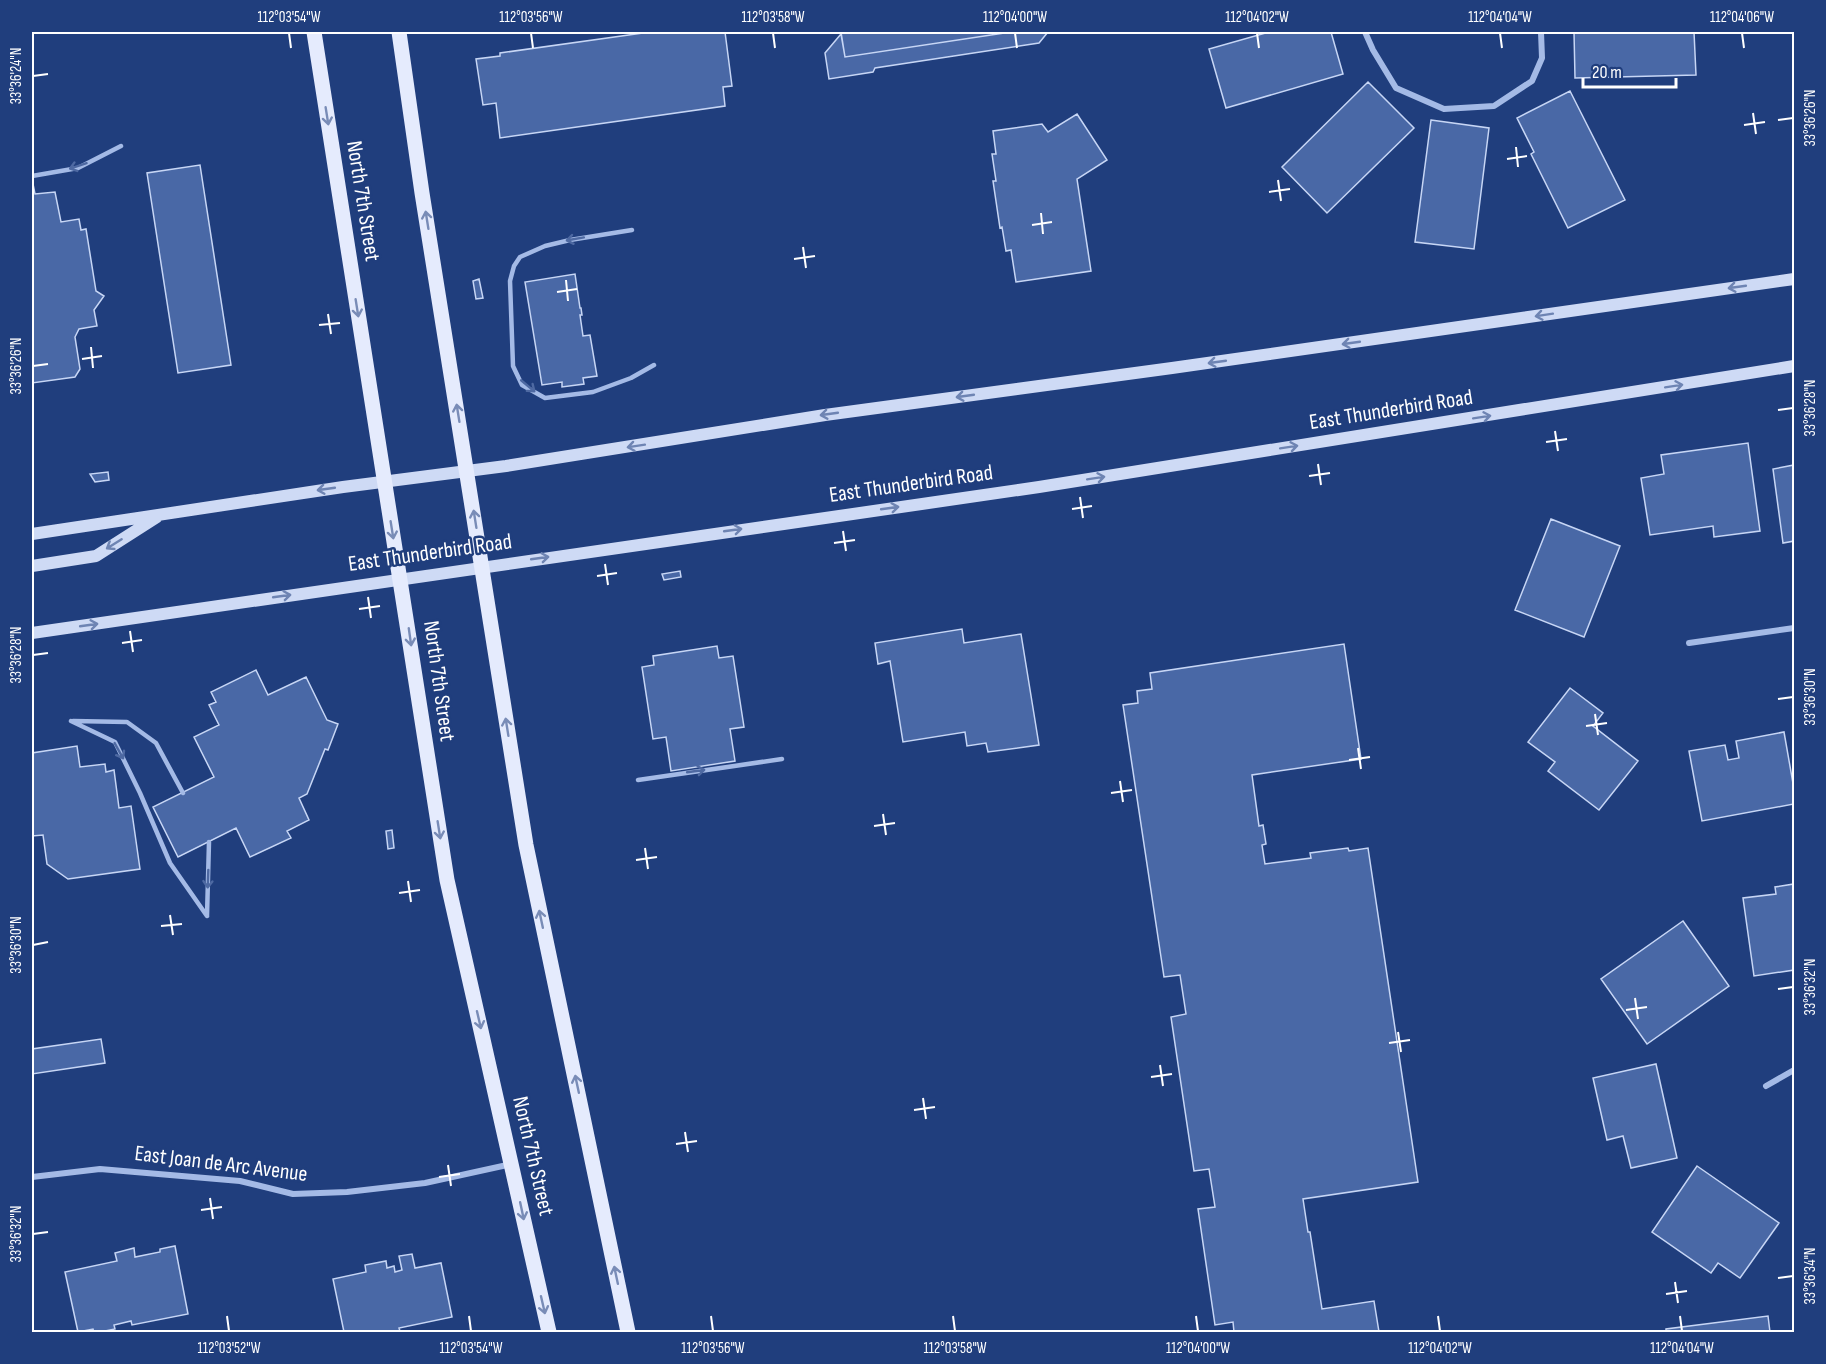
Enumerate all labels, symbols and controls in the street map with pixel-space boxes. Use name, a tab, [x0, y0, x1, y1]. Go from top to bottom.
text: 112°03'54"W	[257, 8, 321, 27]
text: 112°03'56"W	[499, 8, 563, 27]
text: 112°03'58"W	[741, 8, 805, 27]
text: 112°04'00"W	[983, 8, 1047, 27]
text: 112°04'02"W	[1225, 8, 1289, 27]
text: 112°04'04"W	[1468, 8, 1532, 27]
text: 112°04'06"W	[1710, 8, 1774, 27]
text: 33°36'24"N	[7, 48, 26, 104]
scale bar	[1583, 51, 1676, 89]
text: 20 m	[1592, 62, 1622, 83]
text: 33°36'26"N	[1801, 89, 1820, 147]
one-way arrow	[321, 105, 332, 125]
street label: North 7th Street	[340, 139, 386, 263]
one-way arrow	[69, 162, 88, 173]
one-way arrow	[421, 211, 432, 231]
one-way arrow	[565, 234, 585, 245]
one-way arrow	[1727, 281, 1747, 292]
one-way arrow	[351, 298, 362, 318]
one-way arrow	[1534, 310, 1554, 321]
text: 33°36'26"N	[7, 337, 26, 395]
one-way arrow	[1341, 337, 1361, 348]
one-way arrow	[1208, 356, 1227, 367]
one-way arrow	[520, 380, 536, 393]
text: 33°36'28"N	[1801, 380, 1820, 436]
one-way arrow	[1664, 381, 1684, 392]
street label: East Thunderbird Road	[1307, 384, 1475, 436]
one-way arrow	[955, 391, 975, 402]
one-way arrow	[452, 404, 463, 423]
one-way arrow	[819, 409, 839, 420]
one-way arrow	[1471, 411, 1491, 422]
one-way arrow	[627, 440, 646, 451]
one-way arrow	[1279, 441, 1298, 452]
street label: East Thunderbird Road	[827, 459, 995, 509]
one-way arrow	[1086, 472, 1106, 483]
one-way arrow	[317, 484, 336, 495]
one-way arrow	[880, 502, 899, 513]
one-way arrow	[469, 510, 480, 529]
one-way arrow	[387, 520, 398, 540]
one-way arrow	[723, 525, 742, 536]
street label: East Thunderbird Road	[346, 528, 514, 578]
one-way arrow	[106, 539, 123, 551]
one-way arrow	[530, 553, 550, 564]
one-way arrow	[272, 591, 292, 602]
one-way arrow	[79, 619, 99, 630]
street label: North 7th Street	[417, 619, 461, 743]
one-way arrow	[404, 626, 415, 646]
text: 33°36'28"N	[7, 627, 26, 683]
text: 33°36'30"N	[1801, 668, 1820, 726]
one-way arrow	[502, 717, 513, 737]
one-way arrow	[113, 742, 125, 759]
one-way arrow	[686, 766, 705, 777]
one-way arrow	[433, 819, 444, 839]
one-way arrow	[202, 868, 213, 888]
one-way arrow	[535, 909, 547, 928]
text: 33°36'30"N	[7, 916, 26, 974]
text: 33°36'32"N	[1801, 959, 1820, 1015]
one-way arrow	[474, 1010, 485, 1030]
one-way arrow	[570, 1075, 582, 1094]
street label: North 7th Street	[506, 1094, 560, 1219]
street label: East Joan de Arc Avenue	[133, 1140, 309, 1188]
one-way arrow	[517, 1200, 528, 1220]
text: 33°36'32"N	[7, 1206, 26, 1262]
text: 33°36'34"N	[1801, 1248, 1820, 1304]
one-way arrow	[610, 1266, 621, 1285]
one-way arrow	[538, 1295, 549, 1314]
text: 112°03'52"W	[198, 1339, 261, 1358]
text: 112°03'54"W	[439, 1339, 503, 1358]
text: 112°03'56"W	[681, 1339, 745, 1358]
text: 112°03'58"W	[923, 1339, 987, 1358]
text: 112°04'00"W	[1166, 1339, 1230, 1358]
text: 112°04'02"W	[1408, 1339, 1472, 1358]
text: 112°04'04"W	[1650, 1339, 1714, 1358]

